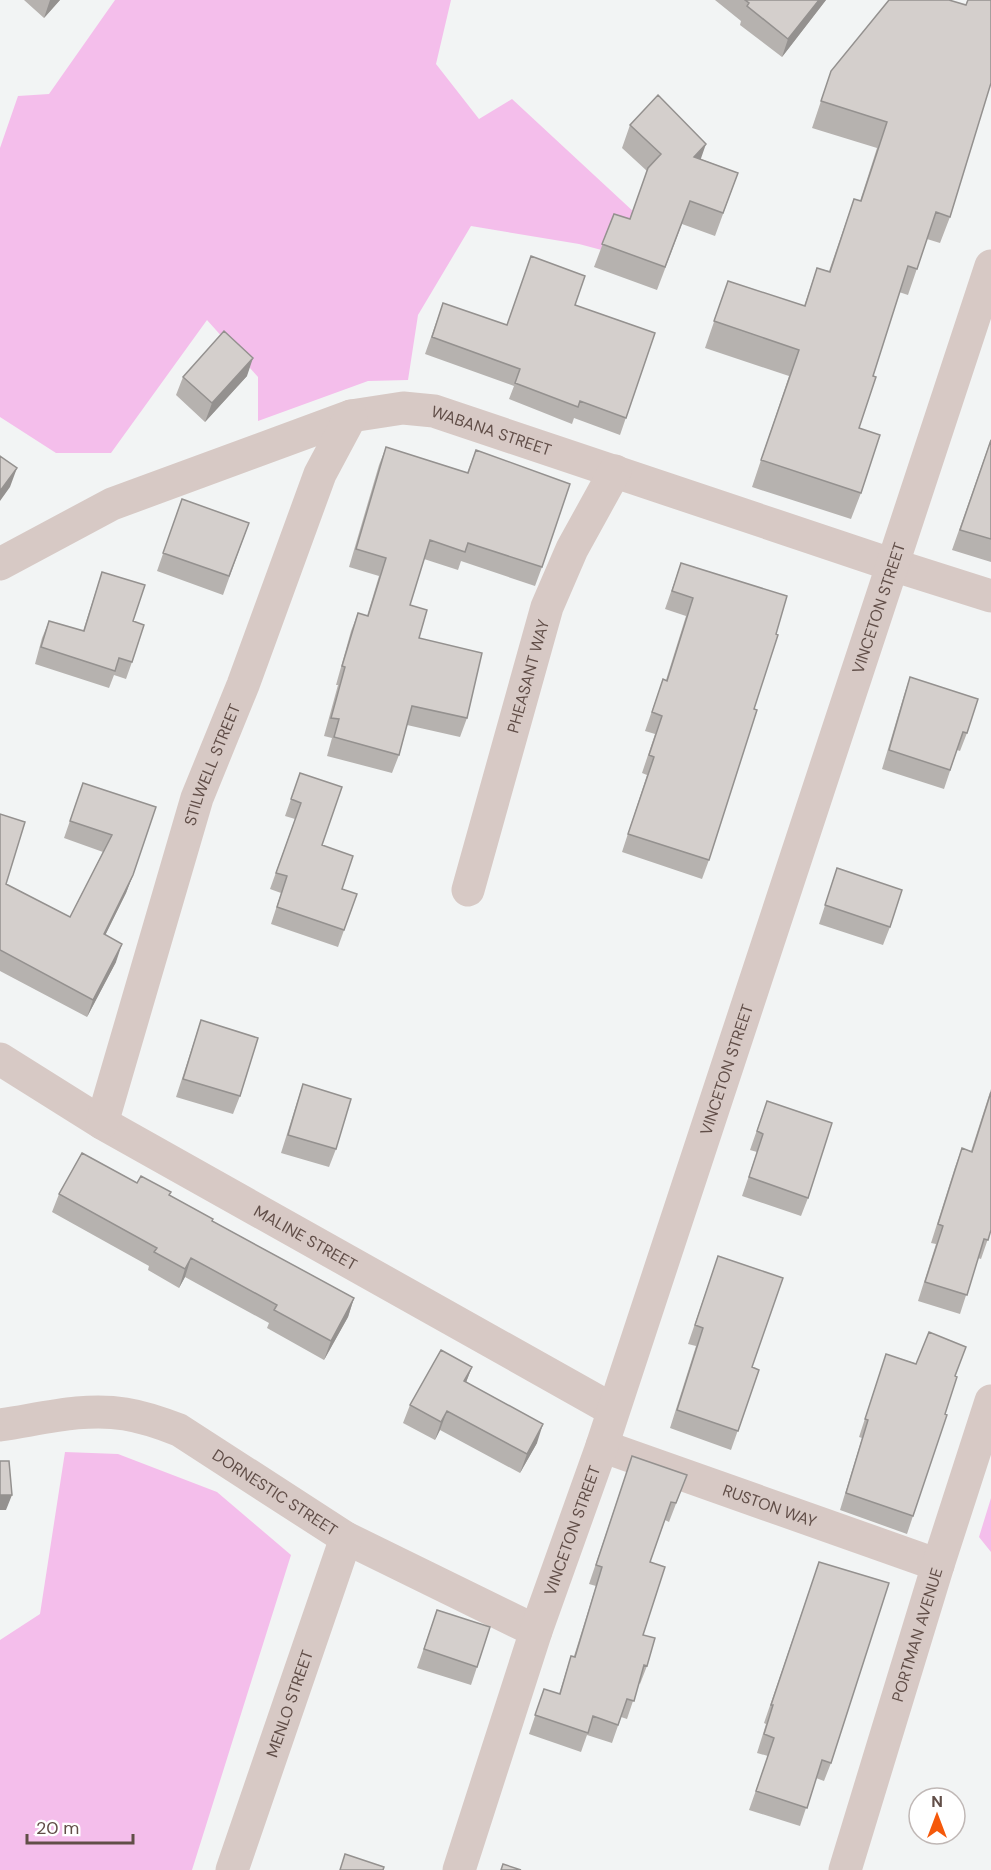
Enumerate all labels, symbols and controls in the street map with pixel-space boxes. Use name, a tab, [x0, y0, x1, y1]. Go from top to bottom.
street label: WABANA STREET	[428, 401, 554, 461]
street label: VINCETON STREET	[847, 540, 910, 676]
street label: PHEASANT WAY	[502, 617, 554, 736]
street label: STILWELL STREET	[179, 701, 245, 828]
street label: VINCETON STREET	[695, 1001, 758, 1138]
street label: MALINE STREET	[250, 1200, 361, 1275]
street label: DORNESTIC STREET	[208, 1444, 342, 1541]
street label: VINCETON STREET	[540, 1463, 605, 1598]
street label: RUSTON WAY	[720, 1480, 819, 1532]
street label: PORTMAN AVENUE	[887, 1565, 948, 1704]
street label: MENLO STREET	[261, 1647, 318, 1760]
north arrow	[907, 1786, 967, 1846]
text: N	[931, 1791, 943, 1812]
scale bar	[27, 1807, 134, 1845]
text: 20 m	[36, 1816, 79, 1840]

